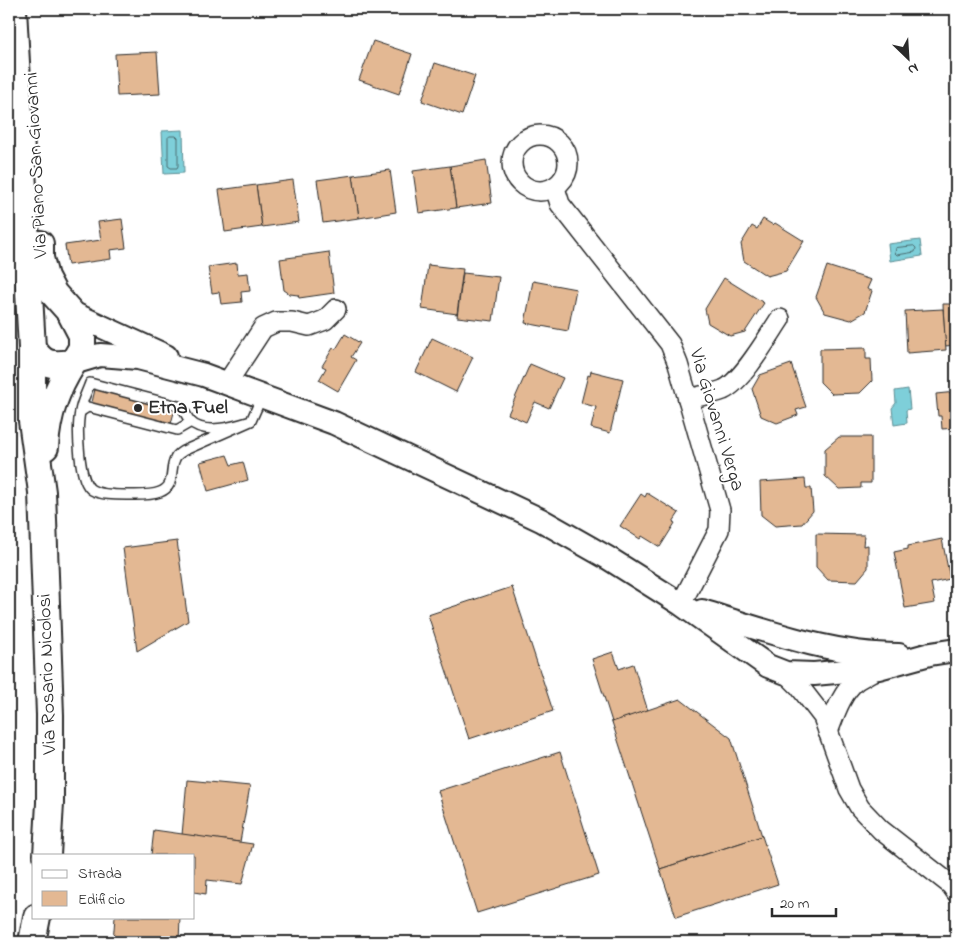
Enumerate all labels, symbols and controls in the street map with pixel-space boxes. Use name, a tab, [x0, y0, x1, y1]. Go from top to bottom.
north arrow	[882, 32, 932, 82]
text: N	[904, 57, 922, 80]
street label: Via Piano San Giovanni	[18, 71, 56, 260]
street label: Via Giovanni Verga	[679, 344, 751, 495]
place label: Etna Fuel	[148, 394, 228, 423]
marker: Etna Fuel	[132, 402, 144, 414]
street label: Via Rosario Nicolosi	[31, 593, 65, 756]
legend	[32, 854, 195, 918]
text: Strada	[78, 863, 122, 885]
scale bar	[772, 886, 836, 918]
text: Edificio	[78, 889, 125, 911]
text: 20 m	[780, 893, 810, 915]

